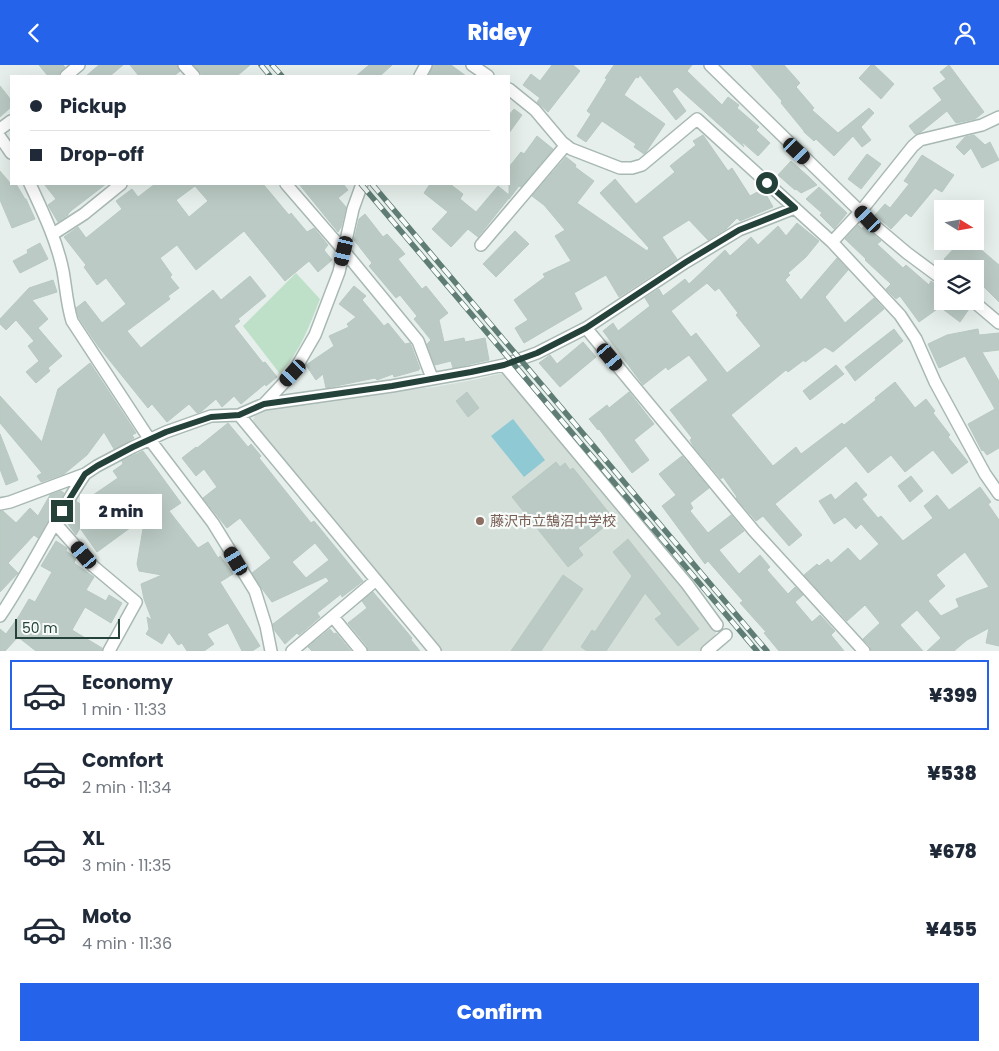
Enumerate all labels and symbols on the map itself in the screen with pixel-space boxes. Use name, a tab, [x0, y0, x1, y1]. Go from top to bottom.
car	[780, 135, 813, 167]
route start	[756, 172, 778, 194]
north arrow	[934, 200, 984, 250]
car	[852, 203, 883, 235]
car	[333, 235, 354, 267]
car	[594, 341, 625, 373]
car	[277, 357, 308, 389]
callout: 2 min	[80, 493, 162, 529]
route end	[51, 500, 73, 522]
place label: 藤沢市立鵠沼中学校	[490, 511, 616, 531]
marker: 藤沢市立鵠沼中学校	[474, 515, 486, 527]
car	[68, 539, 99, 571]
car	[221, 544, 250, 578]
scale bar	[15, 616, 120, 639]

